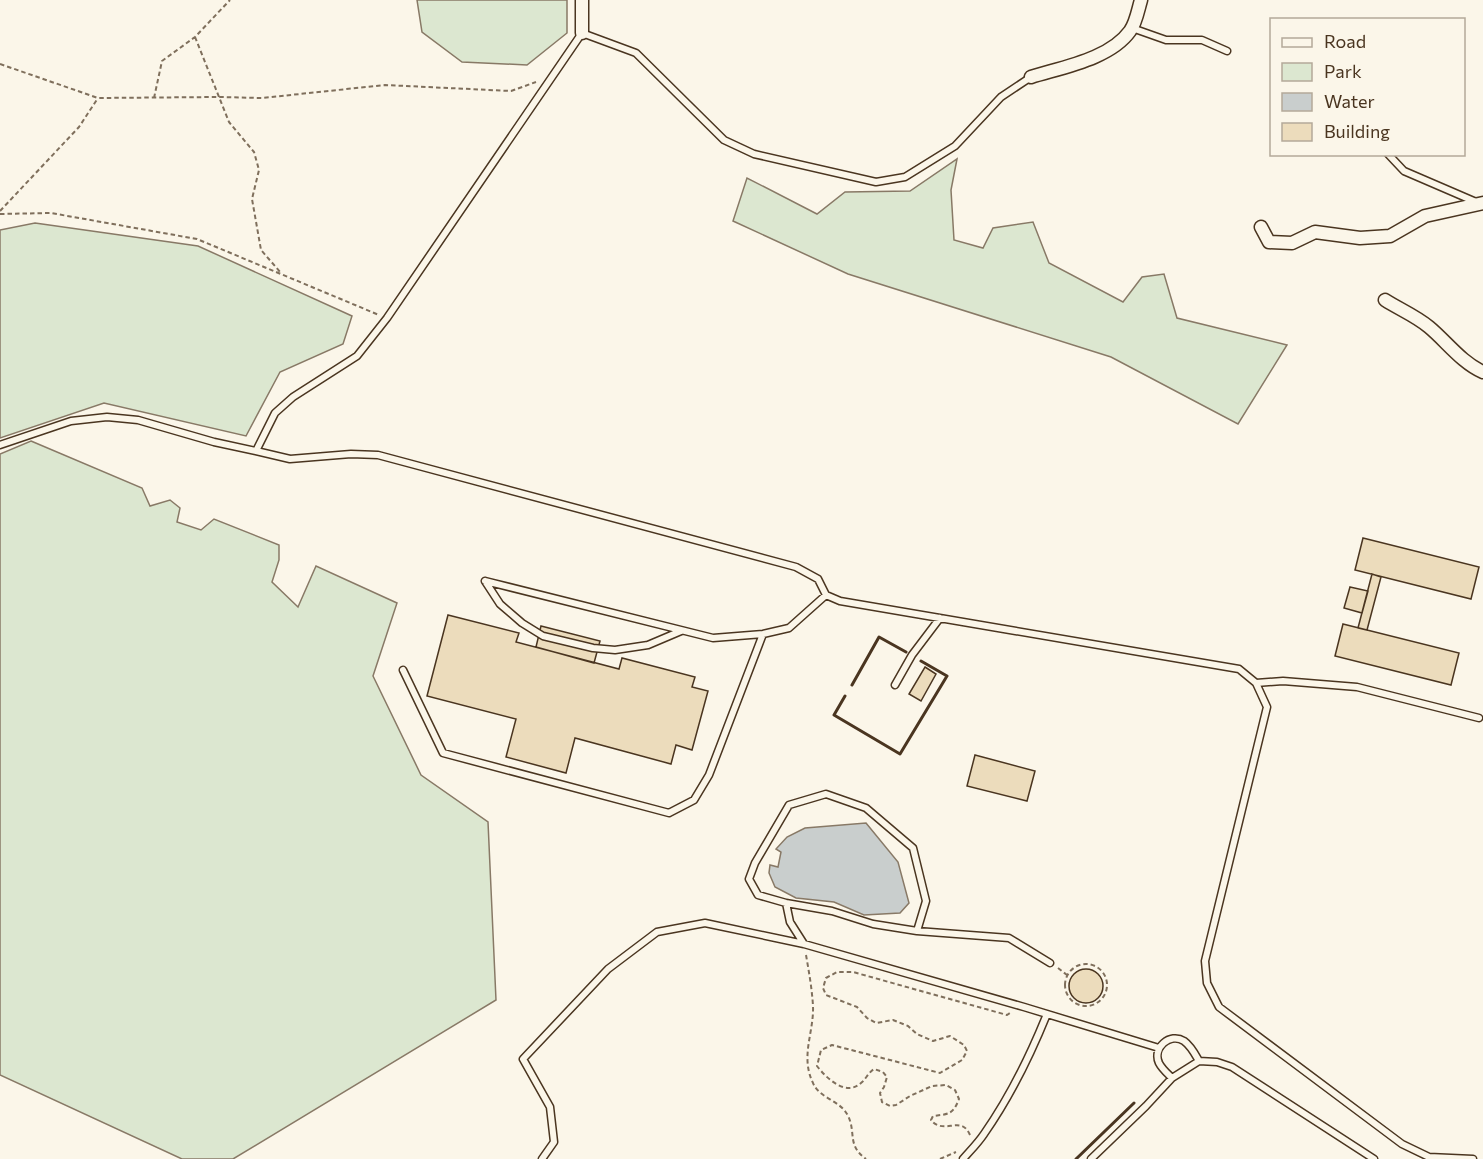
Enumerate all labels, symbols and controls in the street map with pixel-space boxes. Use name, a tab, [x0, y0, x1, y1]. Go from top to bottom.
legend	[1270, 18, 1465, 156]
text: Road	[1324, 30, 1366, 52]
text: Park	[1324, 60, 1362, 82]
text: Water	[1324, 90, 1375, 112]
text: Building	[1324, 120, 1390, 142]

